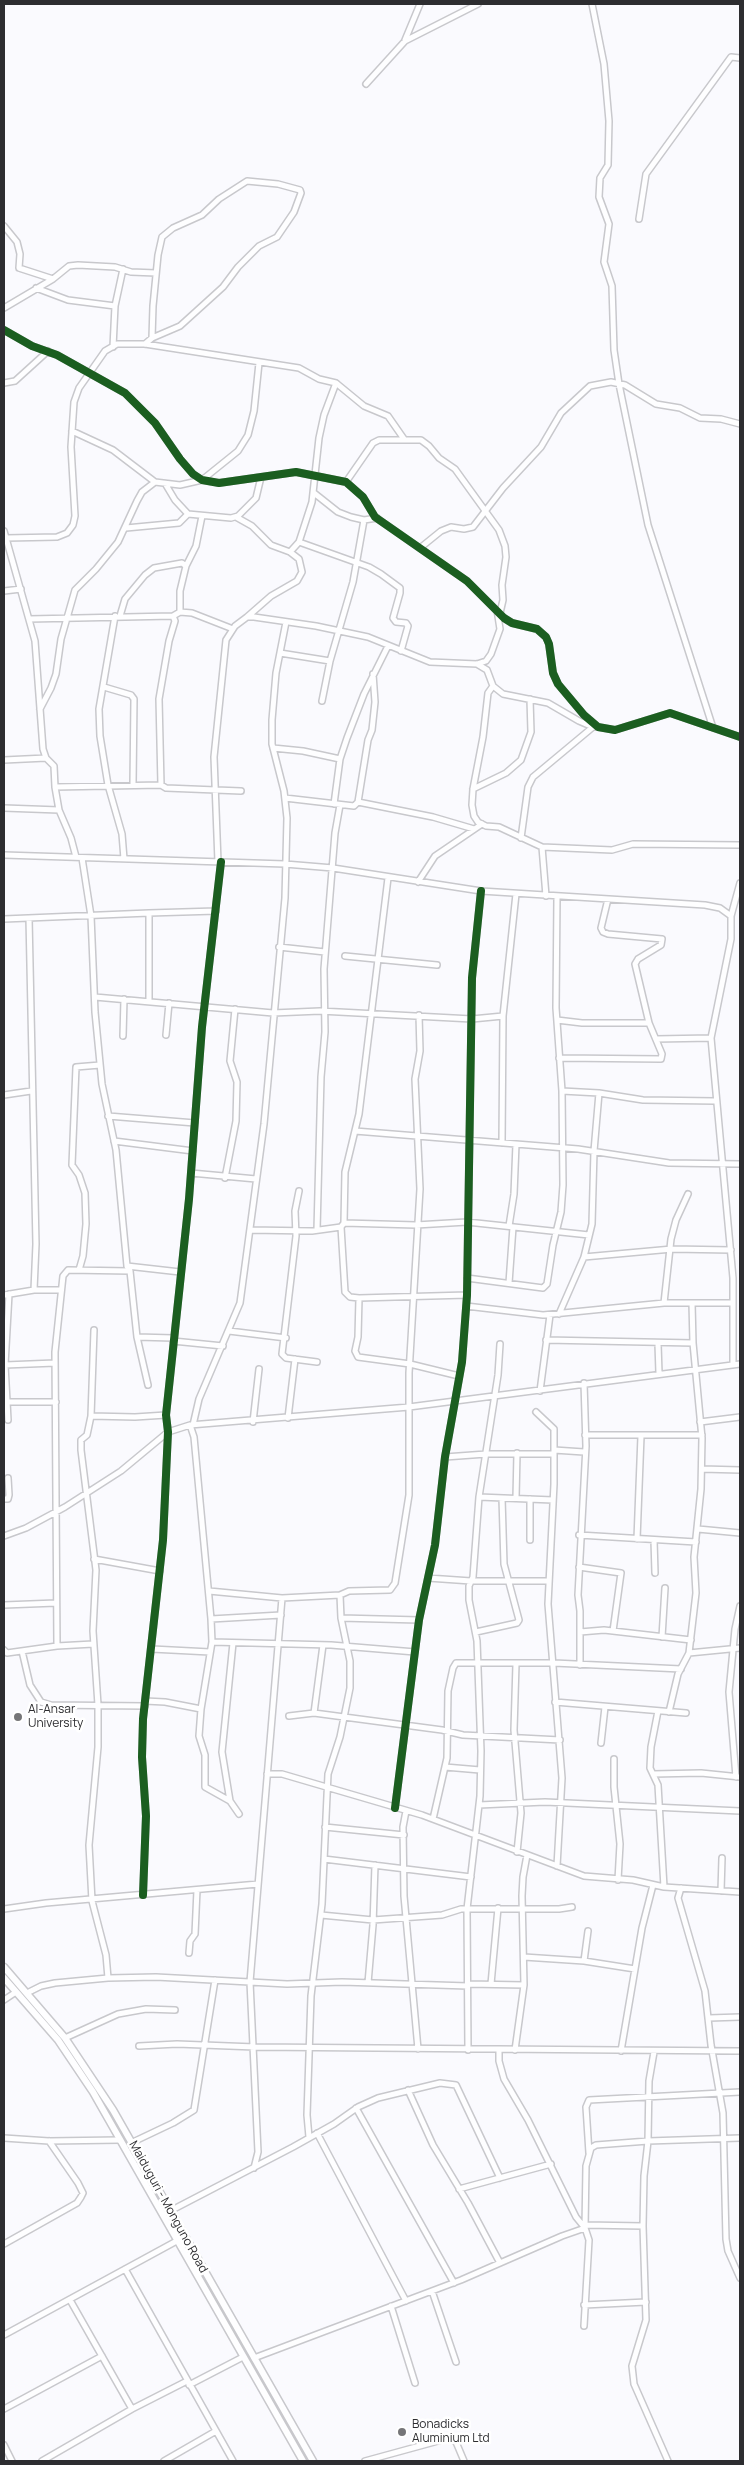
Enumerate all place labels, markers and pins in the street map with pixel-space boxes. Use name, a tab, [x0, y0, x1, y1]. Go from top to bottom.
place label: Al-Ansar University	[28, 1703, 83, 1731]
marker: Al-Ansar University	[12, 1711, 24, 1723]
place label: Bonadicks Aluminium Ltd	[412, 2418, 490, 2446]
marker: Bonadicks Aluminium Ltd	[396, 2426, 408, 2438]

